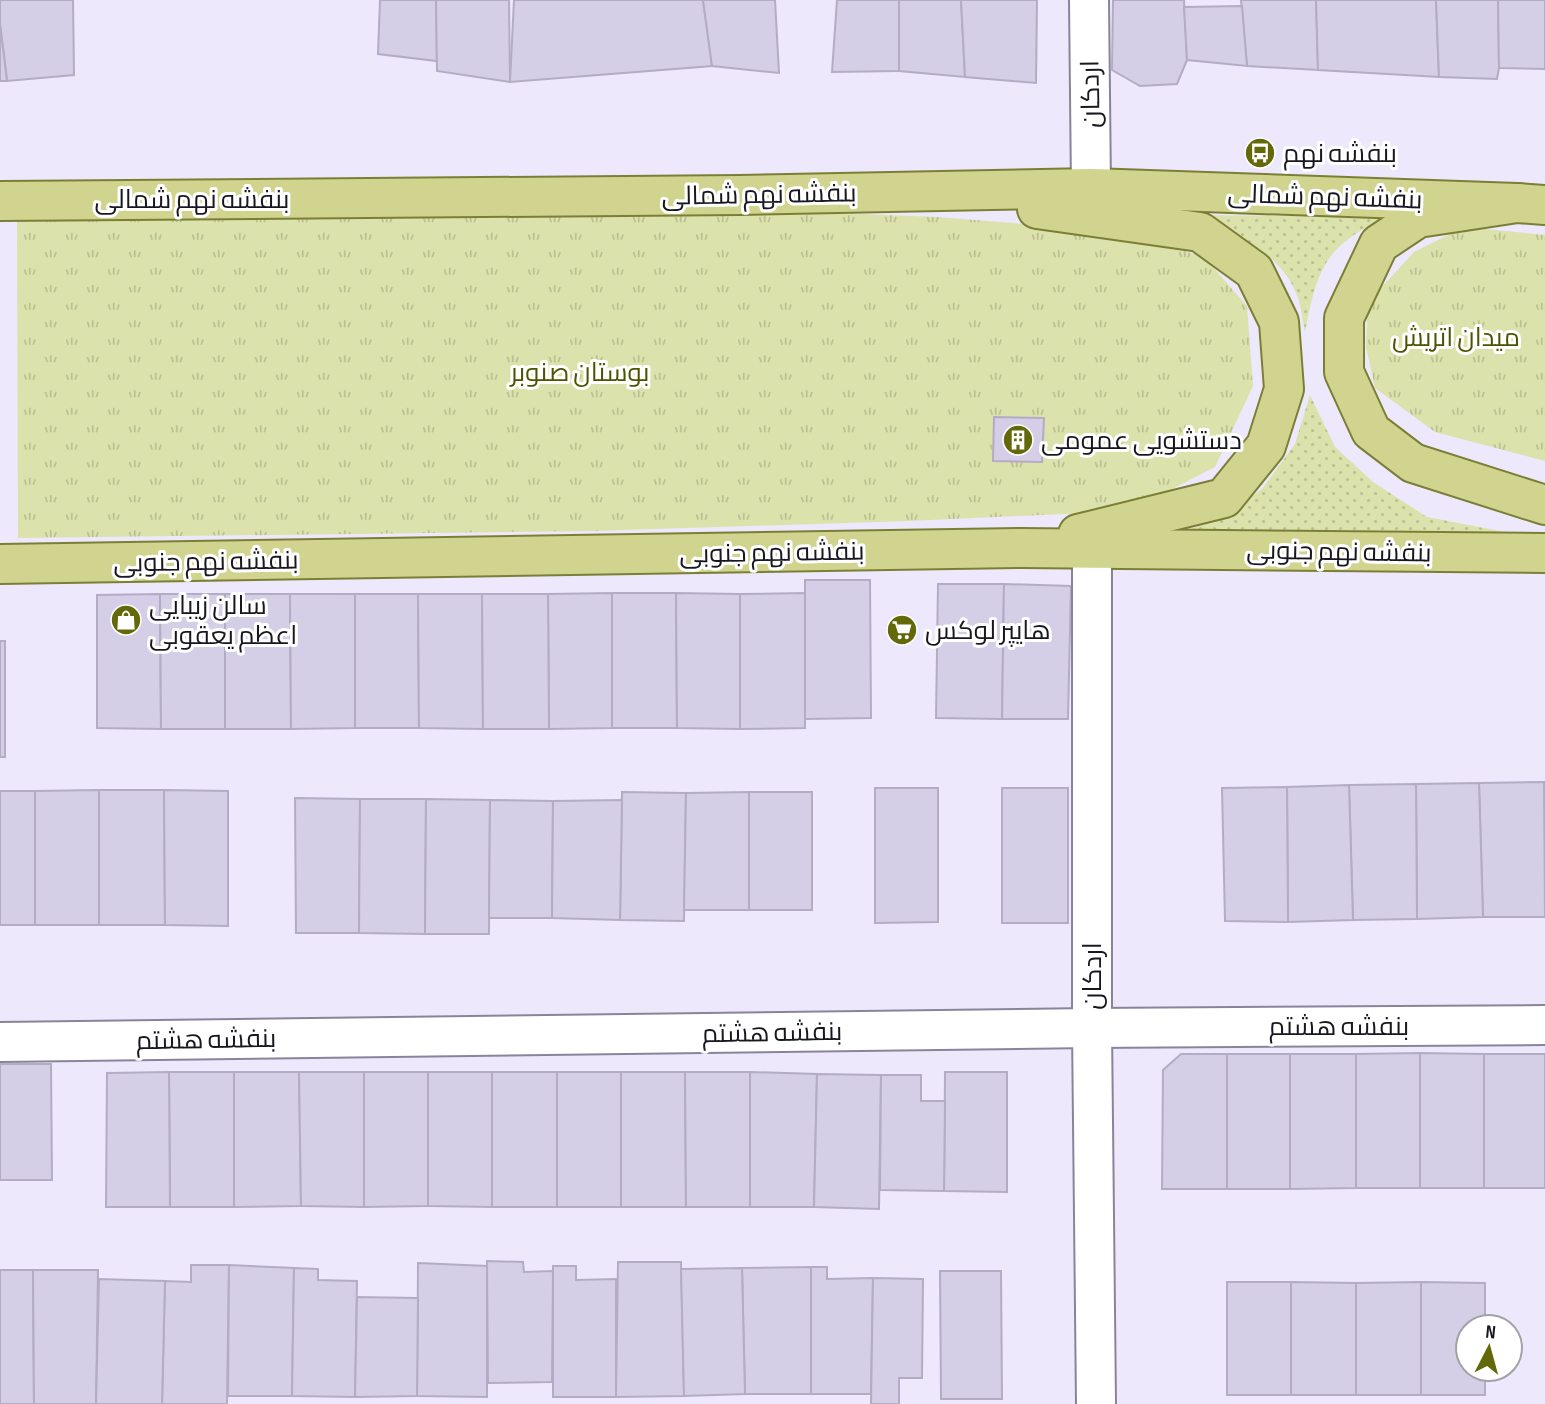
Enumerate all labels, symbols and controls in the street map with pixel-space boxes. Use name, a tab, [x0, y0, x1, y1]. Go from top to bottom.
street label: اردکان	[1075, 60, 1108, 128]
bus stop icon: بنفشه نهم	[1243, 136, 1277, 170]
place label: بنفشه نهم	[1283, 139, 1397, 171]
street label: بنفشه نهم شمالی	[661, 178, 857, 214]
street label: بنفشه نهم شمالی	[1227, 179, 1423, 217]
street label: بنفشه نهم شمالی	[95, 185, 289, 217]
park label: میدان اتریش	[1392, 323, 1520, 354]
park label: بوستان صنوبر	[509, 358, 649, 389]
building icon: دستشویی عمومی	[1001, 423, 1035, 457]
place label: دستشویی عمومی	[1041, 426, 1242, 457]
street label: بنفشه نهم جنوبی	[1246, 535, 1432, 571]
street label: بنفشه نهم جنوبی	[679, 536, 865, 572]
street label: بنفشه نهم جنوبی	[113, 545, 299, 581]
place label: سالن زیبایی اعظم یعقوبی	[149, 591, 297, 653]
shop icon: سالن زیبایی اعظم یعقوبی	[109, 603, 143, 637]
supermarket icon: هایپر لوکس	[885, 613, 919, 647]
place label: هایپر لوکس	[925, 616, 1051, 647]
street label: اردکان	[1078, 942, 1109, 1010]
street label: بنفشه هشتم	[1269, 1012, 1409, 1044]
street label: بنفشه هشتم	[701, 1017, 843, 1051]
street label: بنفشه هشتم	[135, 1024, 277, 1058]
north arrow	[1454, 1313, 1524, 1383]
text: N	[1484, 1321, 1497, 1345]

